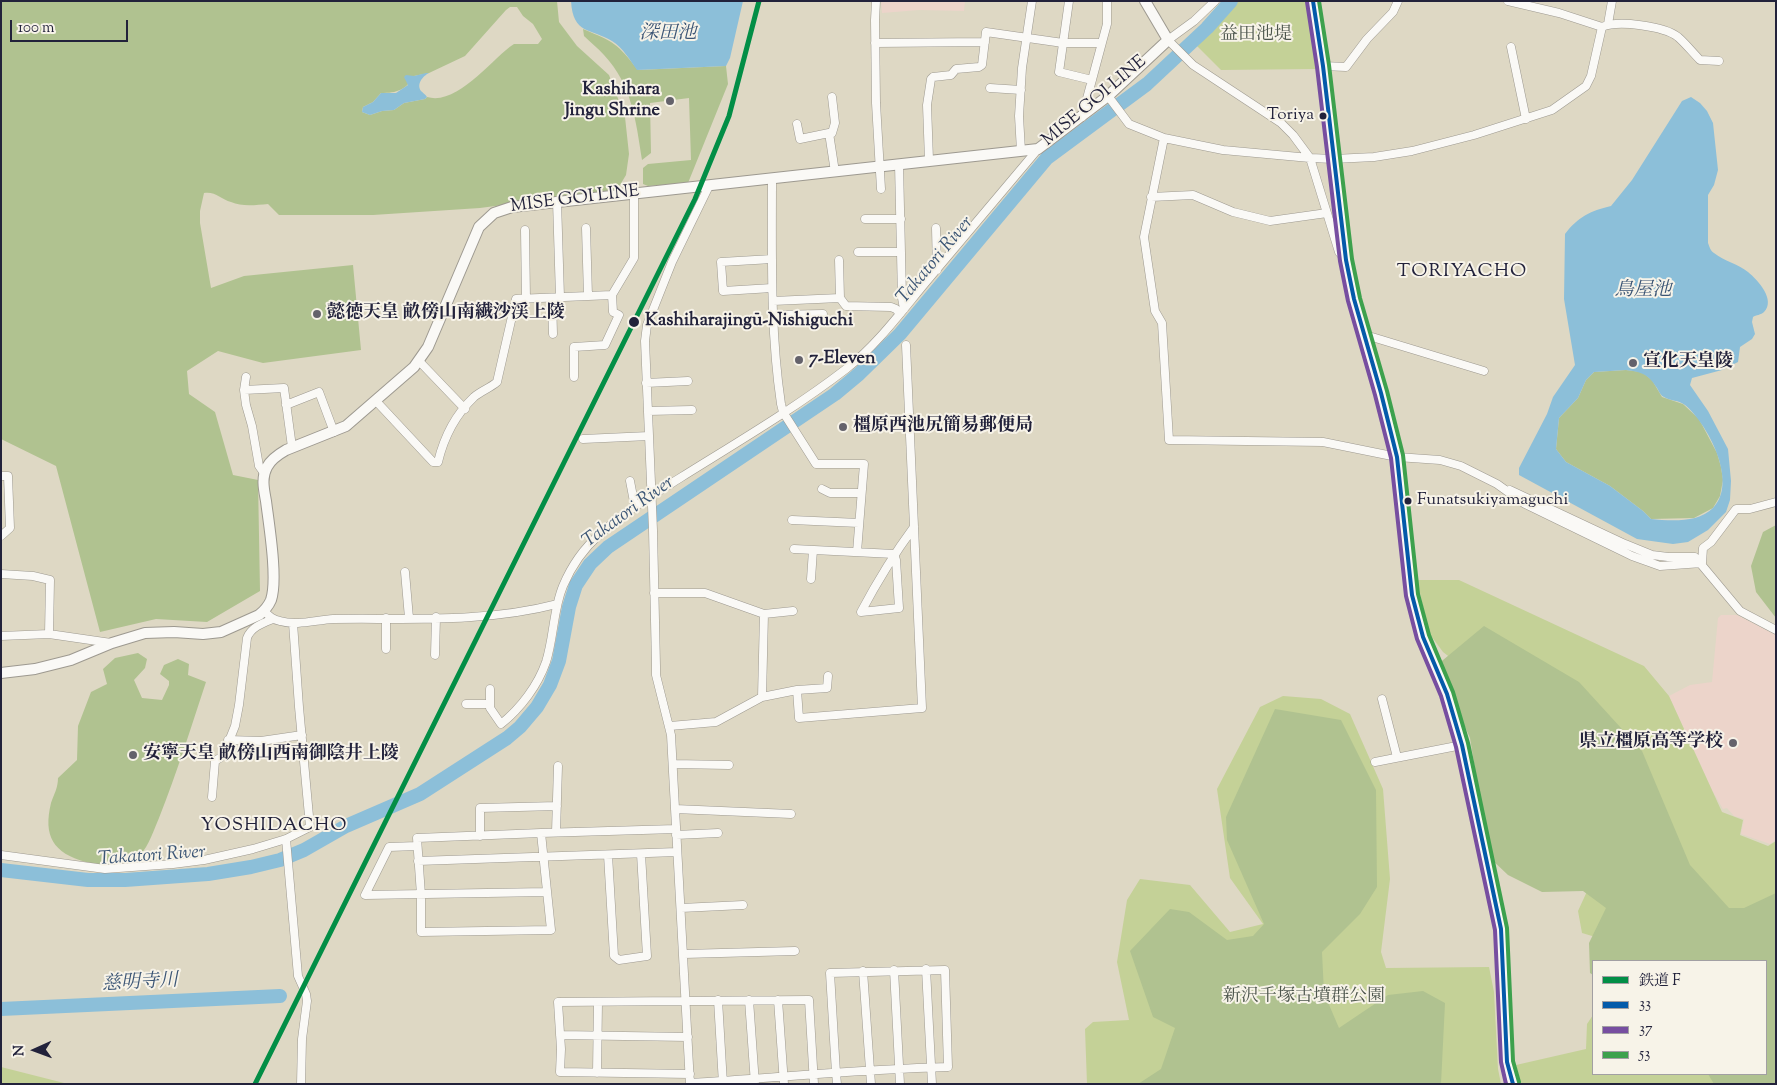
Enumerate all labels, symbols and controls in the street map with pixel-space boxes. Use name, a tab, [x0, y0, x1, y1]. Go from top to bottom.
scale bar	[12, 10, 130, 42]
text: 100 m	[18, 18, 54, 39]
water label: 深田池	[640, 24, 696, 46]
park label: 益田池堤	[1220, 25, 1292, 47]
street label: MISE GOI LINE	[1038, 52, 1152, 152]
place label: Kashihara Jingu Shrine	[564, 80, 660, 122]
marker: Kashihara Jingu Shrine	[664, 95, 676, 107]
place label: Toriya	[1267, 106, 1314, 126]
marker: Toriya	[1318, 111, 1328, 121]
street label: MISE GOI LINE	[509, 181, 641, 219]
water label: Takatori River	[893, 212, 979, 310]
district label: TORIYACHO	[1396, 262, 1528, 284]
water label: 鳥屋池	[1615, 281, 1671, 303]
place label: 懿徳天皇 畝傍山南繊沙渓上陵	[327, 303, 565, 325]
marker: 懿徳天皇 畝傍山南繊沙渓上陵	[311, 308, 323, 320]
place label: Kashiharajingū-Nishiguchi	[645, 311, 853, 333]
marker: Kashiharajingū-Nishiguchi	[627, 315, 641, 329]
place label: 7-Eleven	[809, 349, 876, 371]
place label: 宣化天皇陵	[1643, 352, 1733, 374]
marker: 7-Eleven	[793, 354, 805, 366]
marker: 宣化天皇陵	[1627, 357, 1639, 369]
place label: 橿原西池尻簡易郵便局	[853, 416, 1033, 438]
marker: 橿原西池尻簡易郵便局	[837, 421, 849, 433]
water label: Takatori River	[579, 472, 679, 554]
place label: Funatsukiyamaguchi	[1417, 491, 1568, 511]
marker: Funatsukiyamaguchi	[1403, 496, 1413, 506]
place label: 県立橿原高等学校	[1579, 732, 1723, 754]
marker: 県立橿原高等学校	[1727, 737, 1739, 749]
place label: 安寧天皇 畝傍山西南御陰井上陵	[143, 744, 399, 766]
marker: 安寧天皇 畝傍山西南御陰井上陵	[127, 749, 139, 761]
district label: YOSHIDACHO	[199, 816, 349, 838]
water label: Takatori River	[98, 842, 206, 872]
legend	[1592, 960, 1767, 1075]
water label: 慈明寺川	[101, 971, 179, 997]
text: 鉄道 F	[1639, 971, 1681, 992]
park label: 新沢千塚古墳群公園	[1223, 987, 1385, 1009]
text: 33	[1639, 994, 1651, 1015]
text: 37	[1639, 1019, 1653, 1040]
north arrow	[10, 1025, 60, 1075]
text: 53	[1639, 1044, 1650, 1065]
text: N	[10, 1045, 30, 1056]

